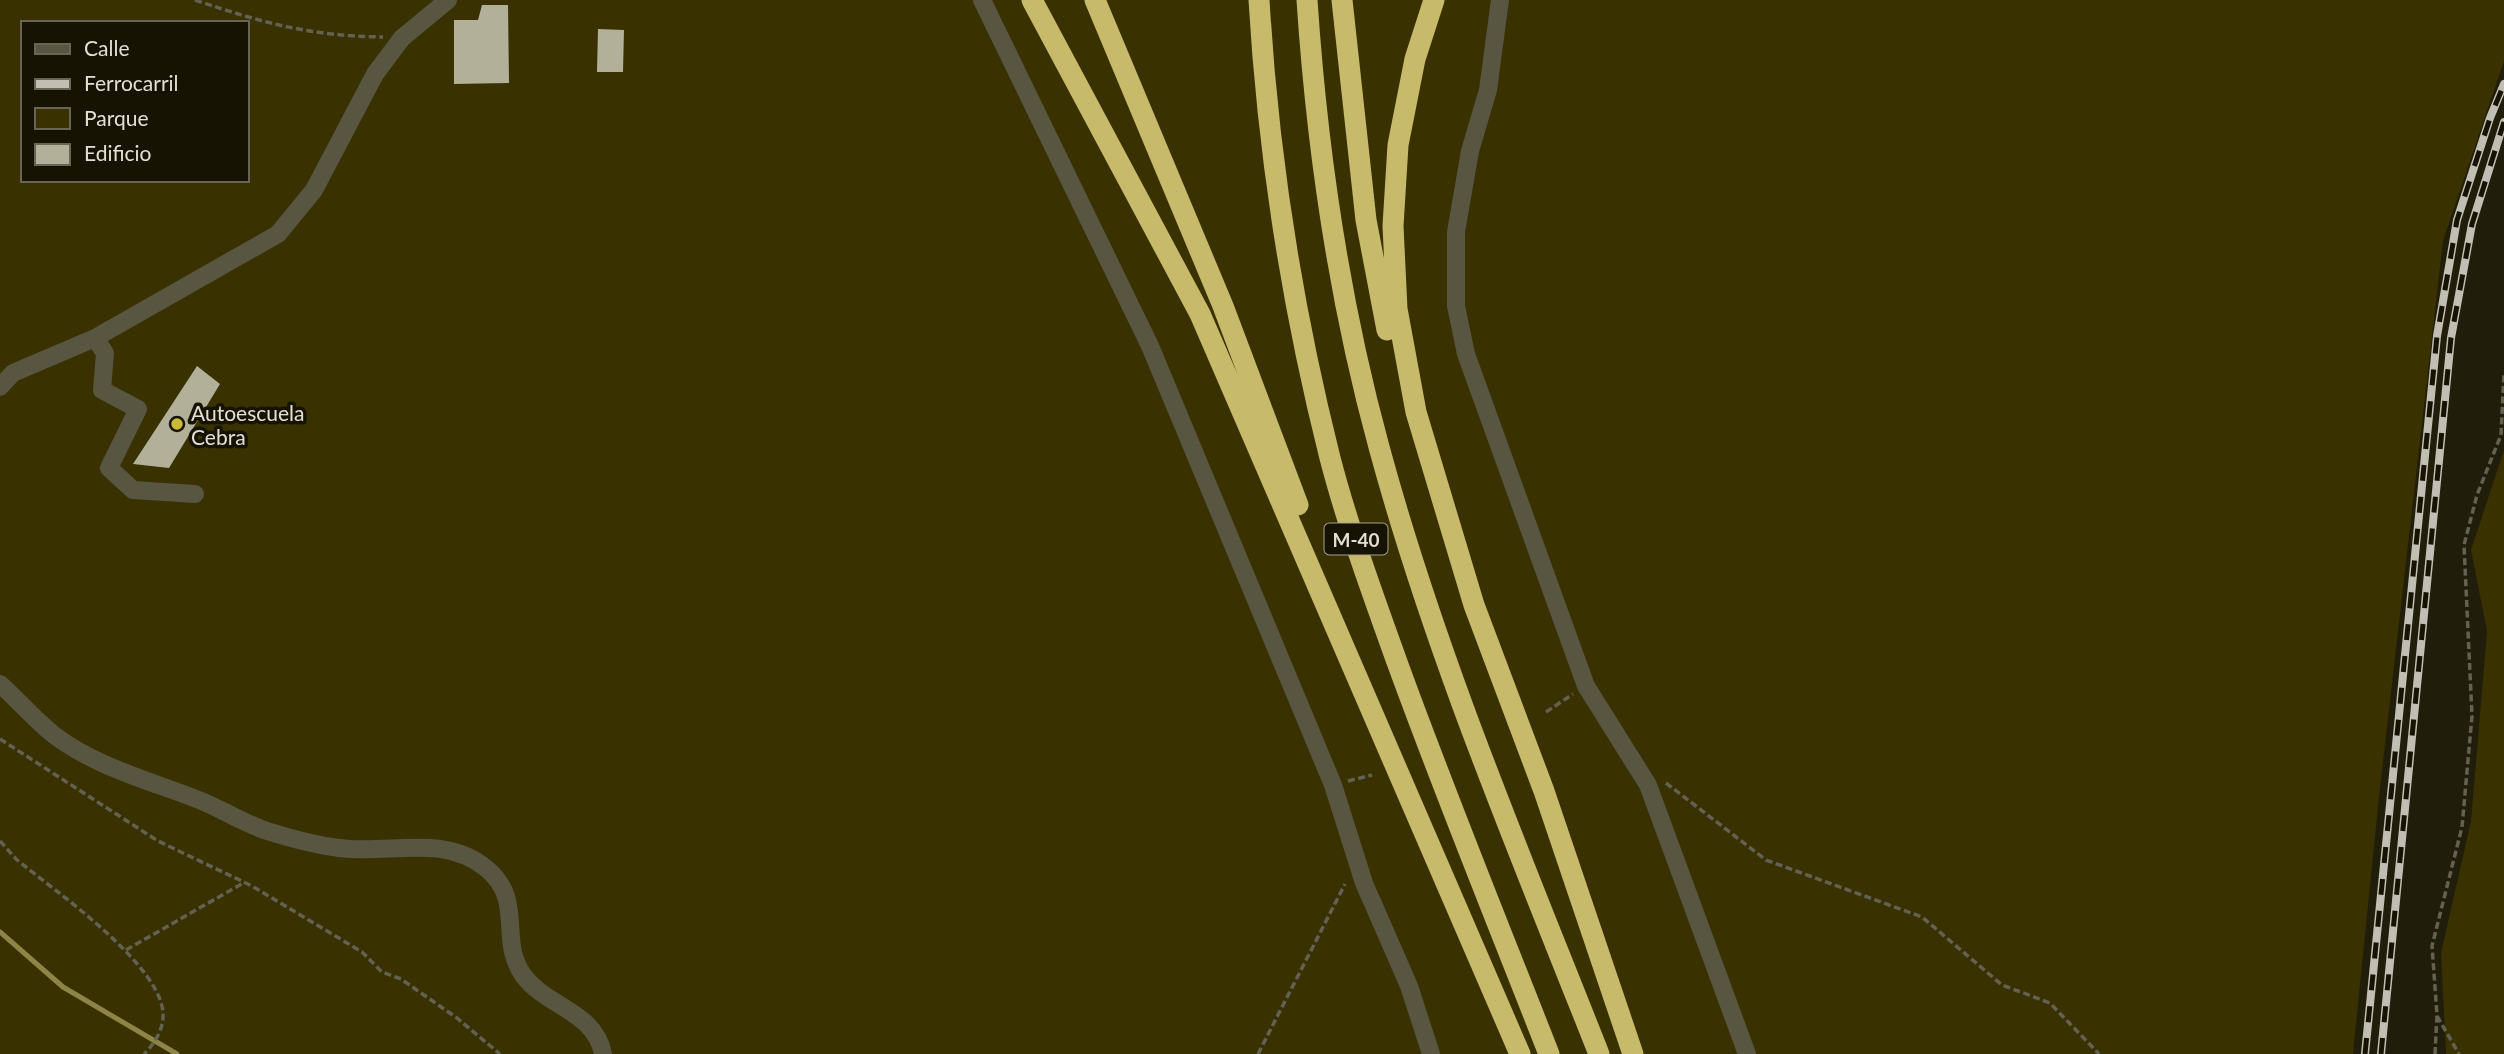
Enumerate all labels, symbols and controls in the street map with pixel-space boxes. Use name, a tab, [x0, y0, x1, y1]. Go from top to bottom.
legend	[21, 21, 248, 182]
text: Calle	[84, 35, 129, 60]
text: Ferrocarril	[84, 70, 179, 95]
text: Parque	[84, 105, 149, 130]
text: Edificio	[84, 140, 152, 165]
place label: Autoescuela Cebra	[191, 400, 304, 449]
marker: Autoescuela Cebra	[169, 416, 185, 432]
road number: M-40	[1324, 524, 1388, 554]

